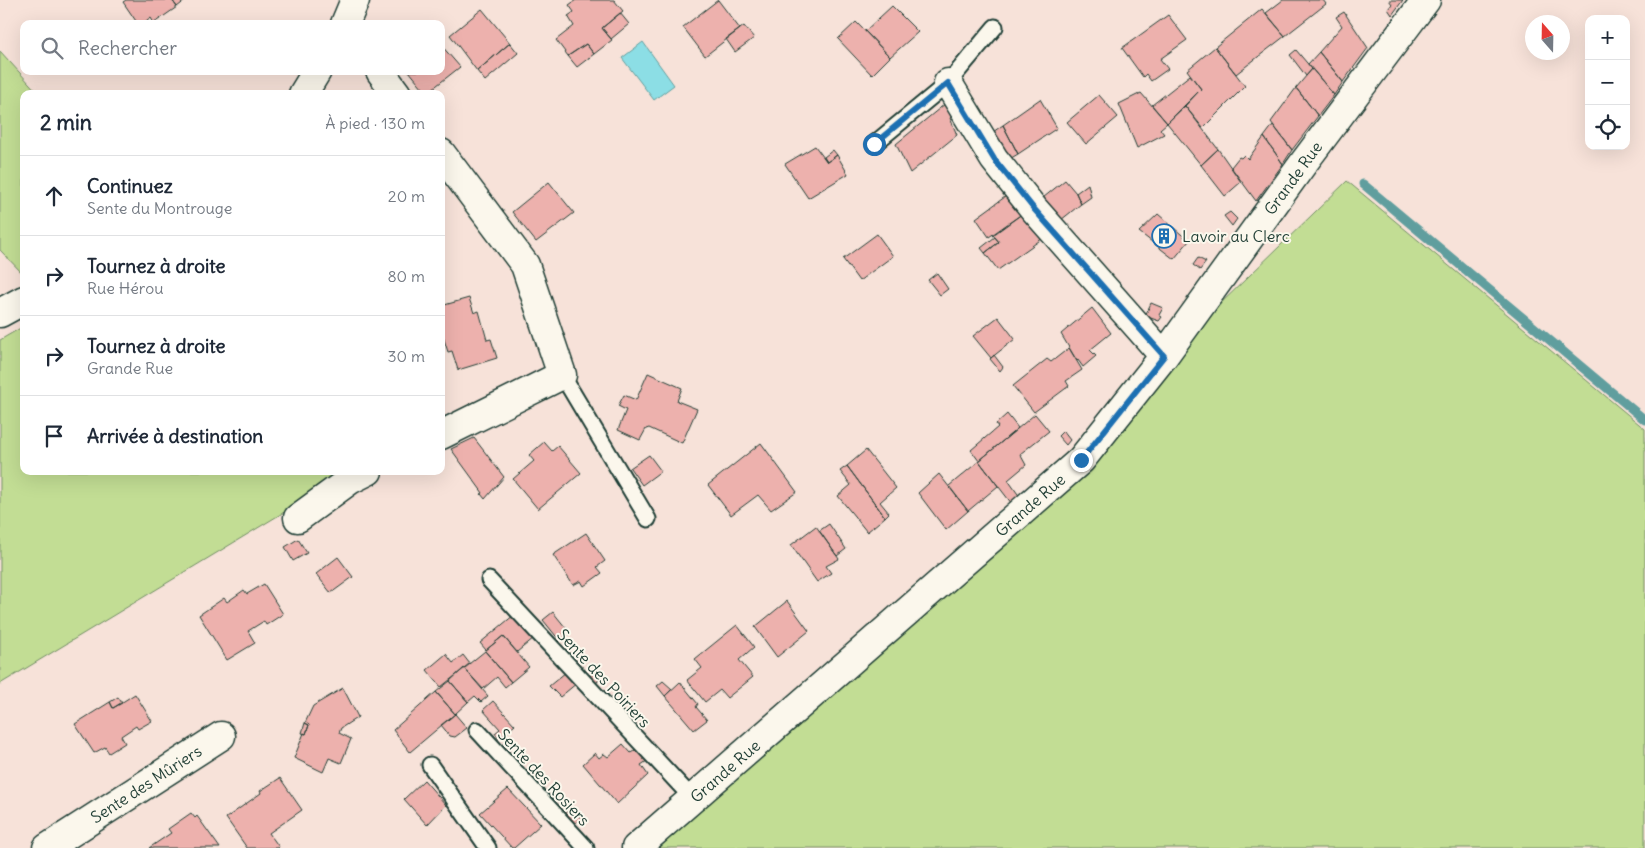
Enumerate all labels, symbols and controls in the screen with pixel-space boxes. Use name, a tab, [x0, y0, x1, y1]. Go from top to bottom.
north arrow	[1525, 15, 1570, 60]
map controls	[1585, 15, 1630, 150]
button: +	[1585, 15, 1630, 60]
search box	[20, 20, 445, 75]
icon: search	[38, 34, 66, 62]
text: Rechercher	[78, 36, 177, 60]
button: −	[1585, 60, 1630, 105]
button: locate	[1585, 105, 1630, 150]
text: 2 min	[40, 109, 92, 136]
text: À pied · 130 m	[325, 113, 425, 133]
route start	[863, 133, 886, 156]
street label: Grande Rue	[1260, 137, 1326, 219]
text: Continuez	[87, 174, 173, 198]
icon: ahead	[40, 182, 68, 210]
text: 20 m	[388, 186, 425, 206]
text: Sente du Montrouge	[87, 198, 232, 218]
building icon: Lavoir au Clerc	[1151, 223, 1177, 249]
place label: Lavoir au Clerc	[1182, 226, 1290, 246]
text: Tournez à droite	[87, 254, 226, 278]
icon: right	[40, 262, 68, 290]
text: 80 m	[387, 266, 425, 286]
text: Rue Hérou	[87, 278, 164, 298]
text: Tournez à droite	[87, 334, 226, 358]
icon: right	[40, 342, 68, 370]
text: 30 m	[388, 346, 425, 366]
text: Grande Rue	[87, 358, 173, 378]
icon: arrive	[40, 422, 68, 450]
text: Arrivée à destination	[87, 424, 263, 448]
route end	[1070, 449, 1093, 472]
street label: Grande Rue	[991, 469, 1069, 541]
street label: Sente des Poiriers	[553, 624, 655, 732]
street label: Sente des Rosiers	[494, 724, 594, 830]
street label: Grande Rue	[686, 735, 764, 807]
street label: Sente des Mûriers	[87, 741, 205, 827]

